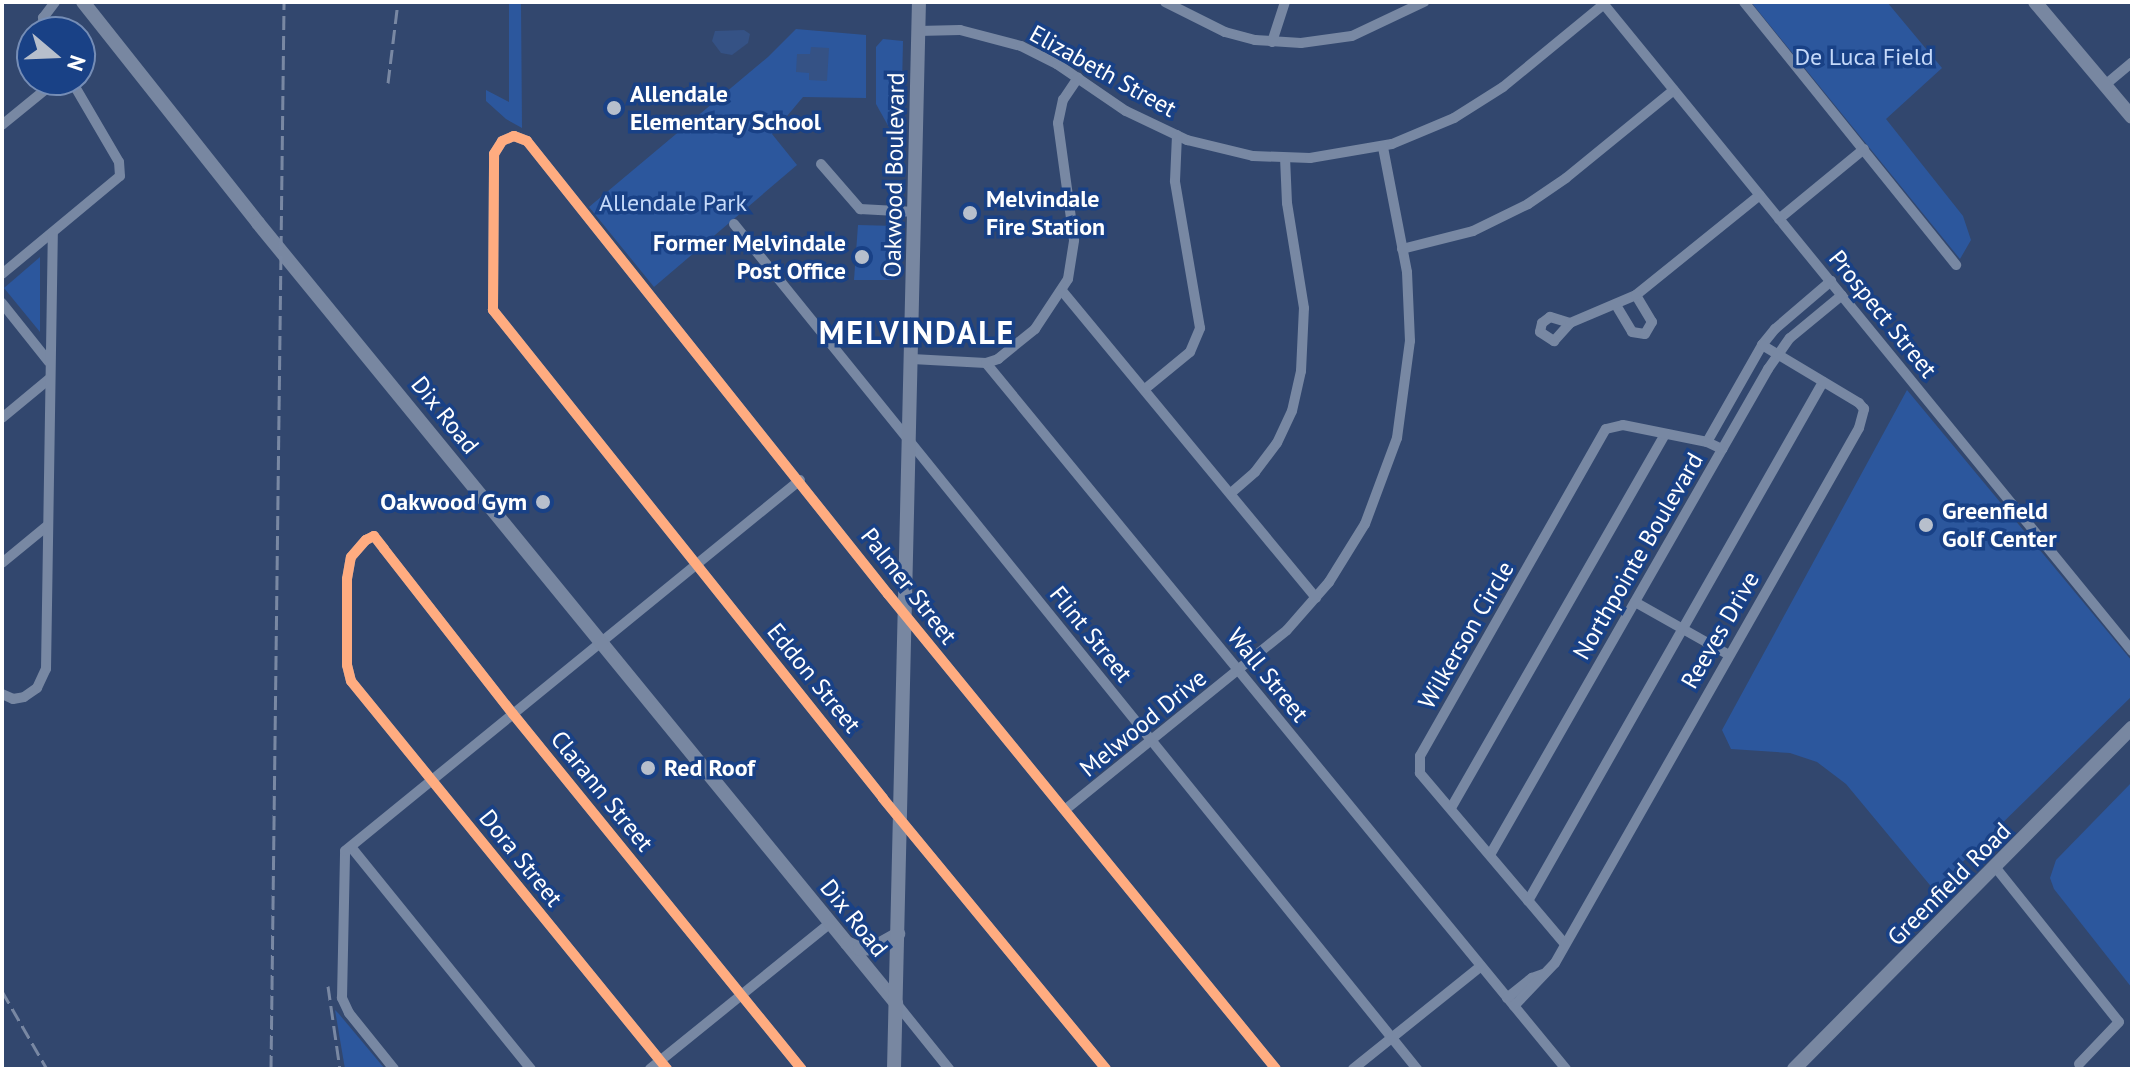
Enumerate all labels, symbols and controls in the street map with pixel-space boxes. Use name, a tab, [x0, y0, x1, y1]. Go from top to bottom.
north arrow	[16, 16, 96, 96]
street label: Elizabeth Street	[1025, 19, 1181, 123]
park label: De Luca Field	[1794, 43, 1934, 71]
text: N	[61, 52, 92, 75]
street label: Oakwood Boulevard	[878, 72, 910, 278]
place label: Allendale Elementary School	[630, 80, 822, 136]
marker: Allendale Elementary School	[605, 99, 623, 117]
place label: Melvindale Fire Station	[986, 185, 1105, 241]
park label: Allendale Park	[599, 189, 747, 217]
marker: Melvindale Fire Station	[961, 204, 979, 222]
place label: Former Melvindale Post Office	[653, 229, 846, 285]
street label: Prospect Street	[1823, 245, 1943, 383]
marker: Former Melvindale Post Office	[853, 248, 871, 266]
district label: MELVINDALE	[819, 313, 1015, 351]
street label: Dix Road	[405, 370, 485, 460]
street label: Northpointe Boulevard	[1567, 447, 1709, 665]
place label: Oakwood Gym	[380, 488, 527, 516]
marker: Oakwood Gym	[534, 493, 552, 511]
place label: Greenfield Golf Center	[1942, 497, 2057, 553]
marker: Greenfield Golf Center	[1917, 516, 1935, 534]
street label: Palmer Street	[855, 522, 963, 650]
street label: Wilkerson Circle	[1412, 556, 1520, 714]
street label: Reeves Drive	[1675, 566, 1765, 694]
street label: Flint Street	[1044, 580, 1138, 688]
street label: Eddon Street	[761, 617, 867, 739]
street label: Wall Street	[1221, 622, 1315, 728]
street label: Melwood Drive	[1074, 663, 1212, 783]
street label: Clarann Street	[545, 725, 659, 857]
place label: Red Roof	[664, 754, 755, 782]
marker: Red Roof	[639, 759, 657, 777]
street label: Dora Street	[473, 804, 569, 912]
street label: Greenfield Road	[1881, 816, 2017, 952]
street label: Dix Road	[814, 873, 894, 963]

